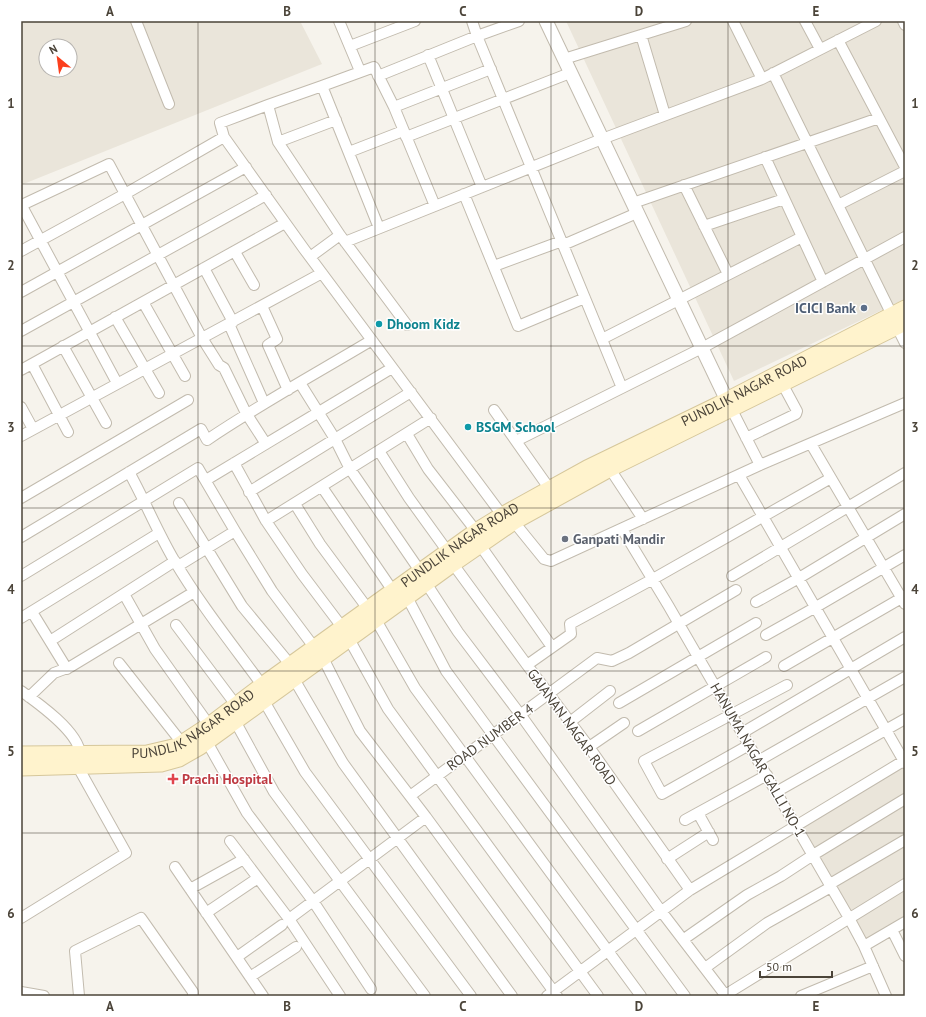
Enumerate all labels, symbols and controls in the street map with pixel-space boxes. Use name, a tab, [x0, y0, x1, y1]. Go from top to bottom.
text: A	[106, 3, 114, 20]
text: B	[283, 3, 291, 20]
text: C	[459, 3, 467, 20]
text: D	[635, 3, 643, 20]
text: E	[813, 3, 820, 20]
north arrow	[38, 38, 78, 78]
text: N	[47, 41, 60, 57]
text: 1	[7, 95, 15, 112]
text: 1	[911, 95, 919, 112]
text: 2	[7, 257, 15, 274]
text: 2	[911, 257, 919, 274]
place label: ICICI Bank	[795, 299, 856, 317]
marker: ICICI Bank	[859, 303, 869, 313]
place label: Dhoom Kidz	[387, 315, 460, 333]
marker: Dhoom Kidz	[374, 319, 384, 329]
street label: PUNDLIK NAGAR ROAD	[678, 351, 810, 430]
place label: BSGM School	[476, 418, 556, 436]
text: 3	[7, 419, 15, 436]
text: 3	[911, 419, 919, 436]
marker: BSGM School	[463, 422, 473, 432]
street label: PUNDLIK NAGAR ROAD	[397, 498, 522, 591]
place label: Ganpati Mandir	[573, 530, 665, 548]
marker: Ganpati Mandir	[560, 534, 570, 544]
text: 4	[7, 581, 15, 598]
text: 4	[911, 581, 919, 598]
street label: GAJANAN NAGAR ROAD	[524, 665, 620, 789]
street label: HANUMA NAGAR GALLI NO-1	[706, 680, 810, 840]
street label: PUNDLIK NAGAR ROAD	[131, 685, 258, 762]
street label: ROAD NUMBER 4	[443, 699, 537, 775]
text: 5	[7, 743, 15, 760]
text: 5	[911, 743, 919, 760]
place label: Prachi Hospital	[182, 770, 273, 788]
marker: Prachi Hospital	[167, 773, 179, 785]
text: 6	[7, 905, 15, 922]
text: 6	[911, 905, 919, 922]
scale bar	[760, 953, 832, 979]
text: 50 m	[766, 959, 792, 974]
text: A	[106, 998, 114, 1015]
text: B	[283, 998, 291, 1015]
text: C	[459, 998, 467, 1015]
text: D	[635, 998, 643, 1015]
text: E	[813, 998, 820, 1015]

